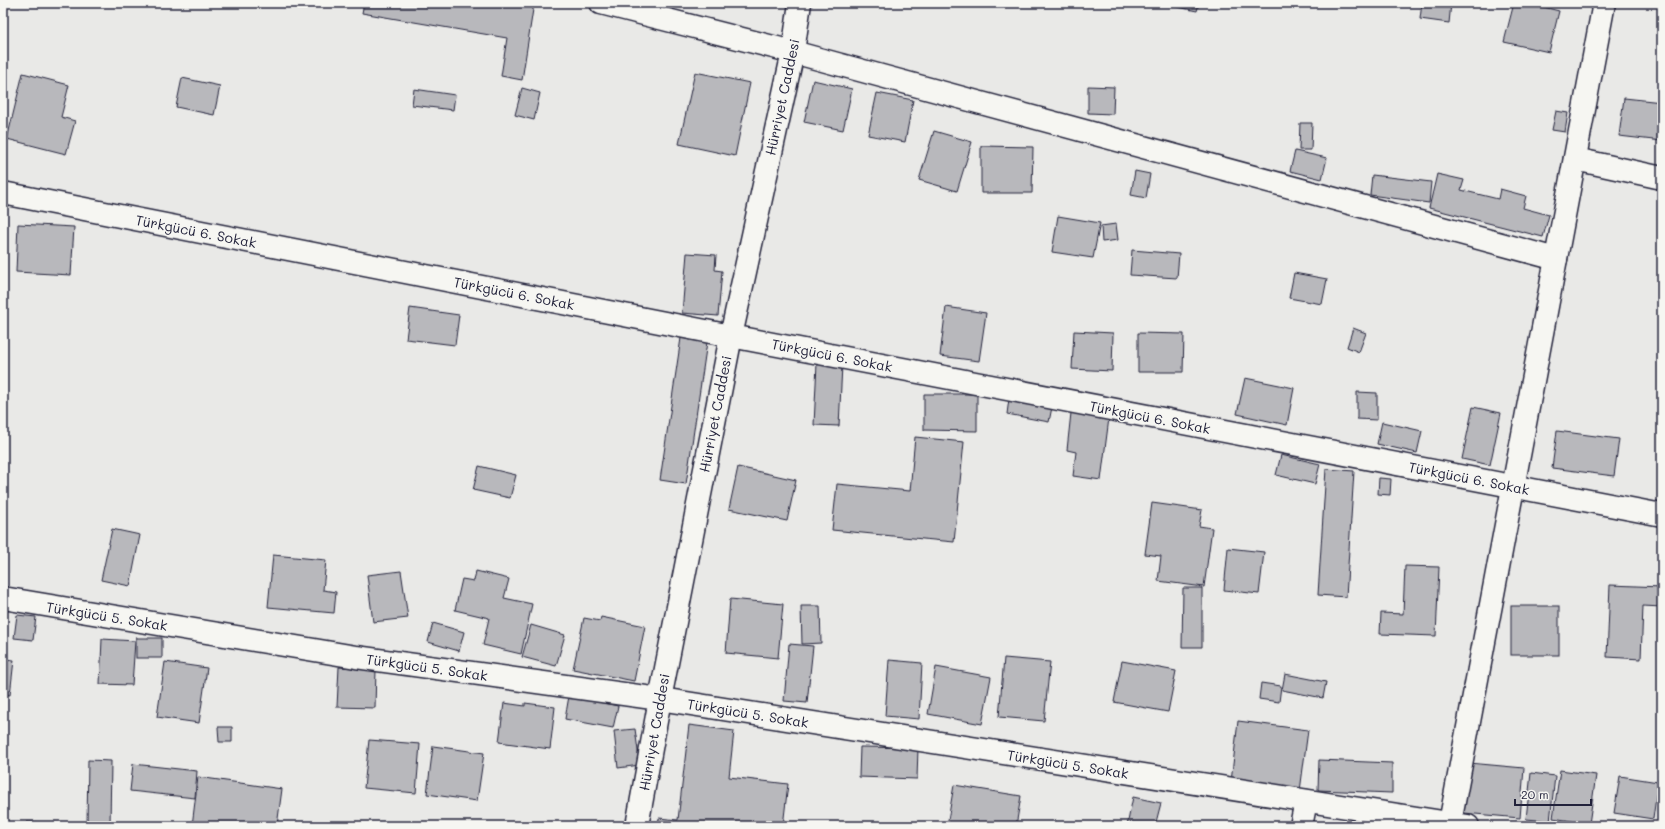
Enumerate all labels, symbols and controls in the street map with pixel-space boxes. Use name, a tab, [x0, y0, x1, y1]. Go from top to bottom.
street label: Hürriyet Caddesi	[760, 37, 804, 157]
street label: Türkgücü 6. Sokak	[134, 210, 258, 252]
street label: Türkgücü 6. Sokak	[452, 272, 576, 314]
street label: Türkgücü 6. Sokak	[770, 334, 894, 376]
street label: Hürriyet Caddesi	[694, 354, 736, 474]
street label: Türkgücü 6. Sokak	[1088, 396, 1212, 438]
street label: Türkgücü 6. Sokak	[1407, 457, 1531, 499]
street label: Türkgücü 5. Sokak	[45, 597, 169, 635]
street label: Türkgücü 5. Sokak	[365, 649, 489, 685]
street label: Hürriyet Caddesi	[634, 672, 674, 792]
street label: Türkgücü 5. Sokak	[686, 694, 810, 732]
street label: Türkgücü 5. Sokak	[1006, 745, 1130, 783]
scale bar	[1515, 781, 1591, 807]
text: 20 m	[1521, 786, 1549, 802]

